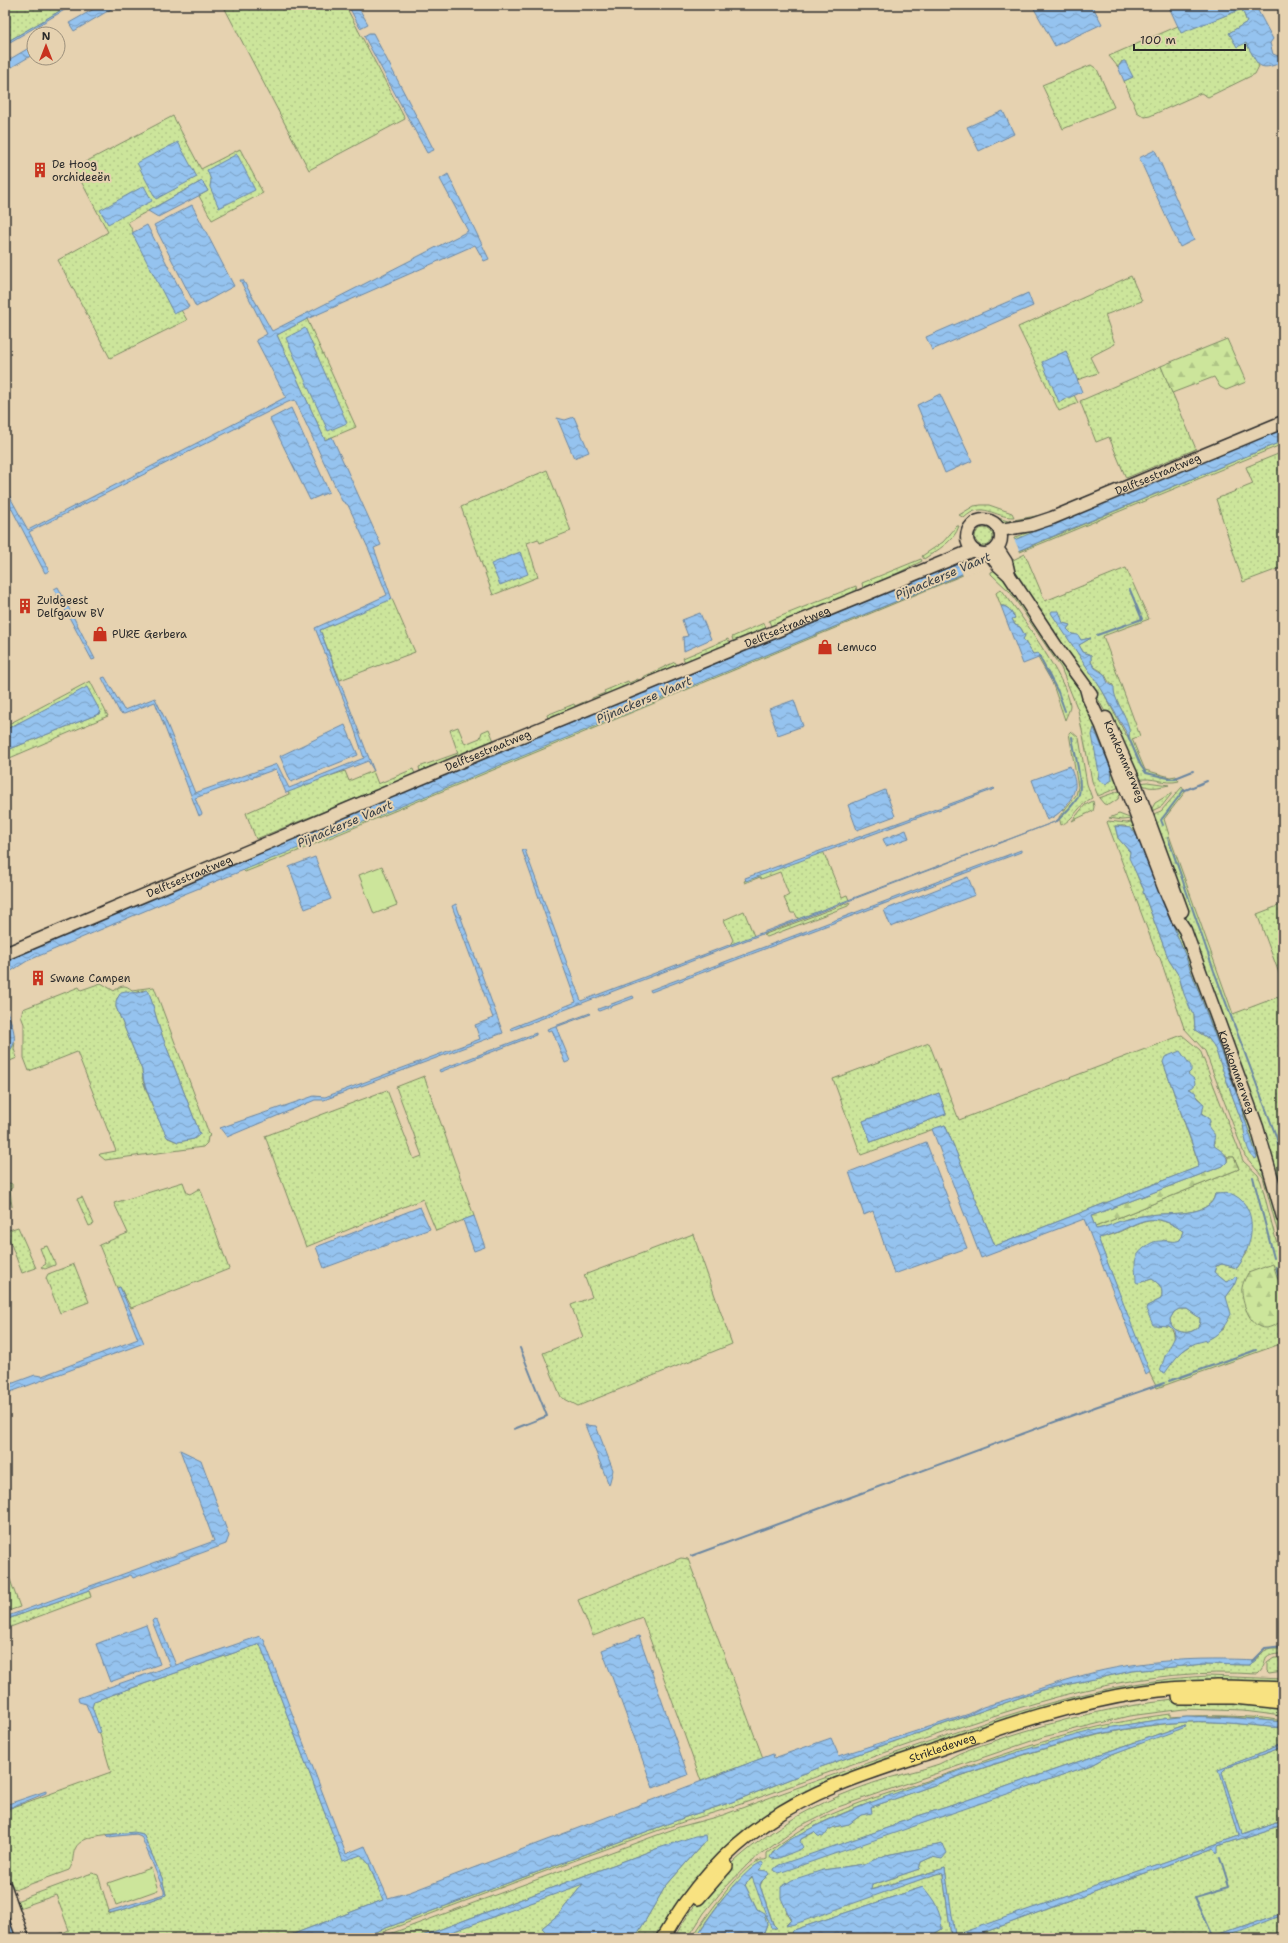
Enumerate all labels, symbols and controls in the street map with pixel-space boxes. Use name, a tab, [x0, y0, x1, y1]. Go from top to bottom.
north arrow	[26, 26, 66, 66]
scale bar	[1134, 26, 1245, 52]
text: N	[42, 29, 51, 44]
text: 100 m	[1140, 32, 1176, 48]
place label: De Hoog orchideeën	[52, 157, 110, 185]
building icon: De Hoog orchideeën	[31, 161, 49, 179]
street label: Delftsestraatweg	[1113, 450, 1203, 499]
water label: Pijnackerse Vaart	[893, 548, 994, 603]
place label: Zuidgeest Delfgauw BV	[37, 593, 105, 621]
building icon: Zuidgeest Delfgauw BV	[16, 597, 34, 615]
street label: Delftsestraatweg	[742, 603, 833, 651]
shop icon: PURE Gerbera	[91, 625, 109, 643]
place label: PURE Gerbera	[112, 627, 187, 642]
shop icon: Lemuco	[816, 638, 834, 656]
place label: Lemuco	[837, 640, 877, 655]
water label: Pijnackerse Vaart	[594, 672, 695, 727]
street label: Komkommerweg	[1100, 718, 1148, 804]
street label: Delftsestraatweg	[443, 726, 533, 775]
water label: Pijnackerse Vaart	[295, 796, 396, 851]
street label: Delftsestraatweg	[144, 852, 235, 901]
building icon: Swane Campen	[29, 969, 47, 987]
place label: Swane Campen	[50, 971, 131, 986]
street label: Komkommerweg	[1214, 1028, 1259, 1116]
street label: Strikledeweg	[907, 1730, 978, 1766]

